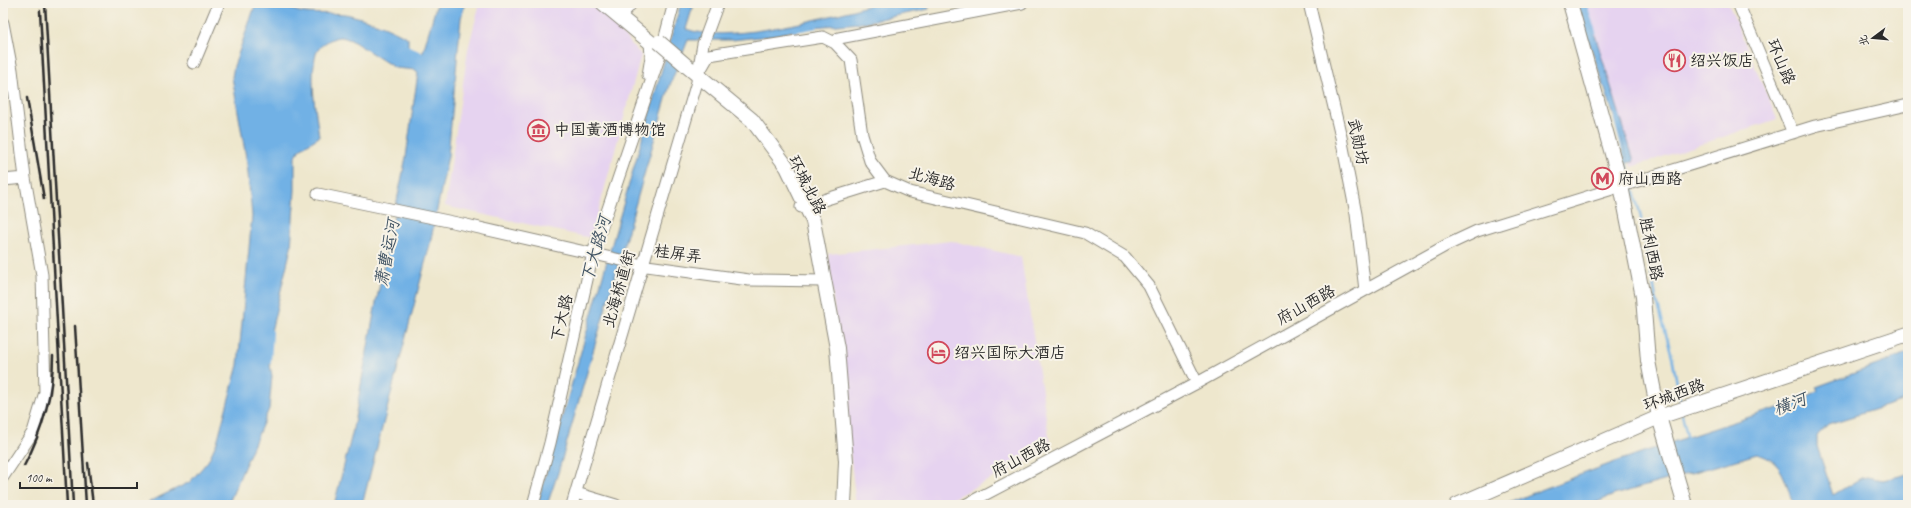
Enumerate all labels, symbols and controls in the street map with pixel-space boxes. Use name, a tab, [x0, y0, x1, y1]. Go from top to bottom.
north arrow	[1853, 18, 1893, 58]
text: 北	[1855, 34, 1872, 48]
street label: 环山路	[1762, 36, 1800, 88]
restaurant icon: 绍兴饭店	[1661, 48, 1687, 74]
place label: 绍兴饭店	[1690, 51, 1754, 71]
street label: 武勋坊	[1343, 116, 1373, 168]
museum icon: 中国黄酒博物馆	[525, 117, 551, 143]
place label: 中国黄酒博物馆	[554, 120, 666, 140]
street label: 环城北路	[784, 152, 830, 218]
street label: 北海路	[906, 163, 958, 195]
metro station icon: 府山西路	[1589, 166, 1615, 192]
place label: 府山西路	[1618, 169, 1682, 189]
water label: 下大路河	[577, 211, 616, 285]
water label: 萧曹运河	[370, 215, 404, 288]
street label: 胜利西路	[1635, 216, 1667, 282]
street label: 桂屏弄	[653, 241, 703, 267]
street label: 北海桥直街	[598, 248, 640, 330]
street label: 府山西路	[1273, 281, 1339, 329]
street label: 下大路	[547, 292, 577, 344]
hotel icon: 绍兴国际大酒店	[925, 340, 951, 366]
place label: 绍兴国际大酒店	[954, 343, 1066, 363]
street label: 环城西路	[1641, 375, 1707, 415]
water label: 横河	[1770, 387, 1812, 420]
street label: 府山西路	[988, 434, 1054, 482]
scale bar	[20, 464, 137, 490]
text: 100 m	[26, 470, 53, 486]

